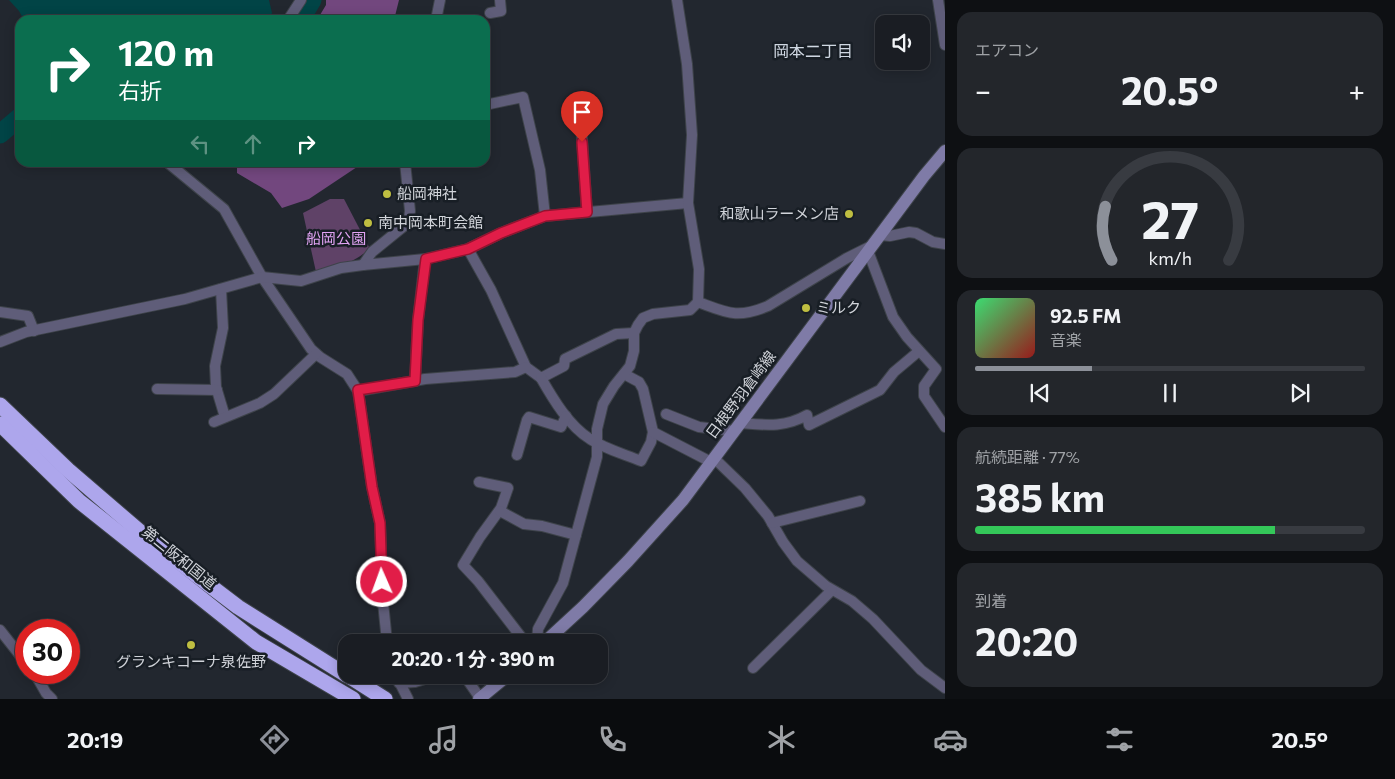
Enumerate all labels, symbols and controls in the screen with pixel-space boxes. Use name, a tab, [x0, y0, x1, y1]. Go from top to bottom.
map controls	[875, 15, 930, 70]
button: sound	[875, 15, 930, 70]
text: 120 m	[118, 30, 214, 73]
icon: right	[35, 35, 100, 100]
text: エアコン	[975, 40, 1039, 59]
district label: 岡本二丁目	[773, 41, 853, 60]
text: 20.5°	[1121, 66, 1218, 113]
text: −	[975, 73, 991, 107]
text: +	[1349, 73, 1365, 107]
text: 右折	[118, 77, 162, 104]
pin	[561, 91, 603, 142]
icon: arrive	[568, 98, 596, 126]
icon: left	[186, 130, 214, 158]
icon: ahead	[239, 130, 267, 158]
icon: right	[292, 130, 320, 158]
place label: 船岡神社	[397, 184, 457, 202]
text: 27	[1141, 186, 1199, 250]
marker: 船岡神社	[381, 188, 393, 200]
place label: 和歌山ラーメン店	[720, 204, 839, 222]
marker: 和歌山ラーメン店	[843, 208, 855, 220]
place label: 南中岡本町会館	[378, 213, 483, 231]
marker: 南中岡本町会館	[362, 217, 374, 229]
park label: 船岡公園	[306, 229, 366, 247]
text: km/h	[1148, 247, 1192, 269]
place label: ミルク	[816, 298, 861, 316]
marker: ミルク	[800, 302, 812, 314]
text: 92.5 FM	[1050, 304, 1121, 327]
text: 音楽	[1050, 330, 1082, 349]
street label: 日根野羽倉崎線	[701, 347, 779, 442]
icon: previous	[1026, 379, 1054, 407]
icon: pause	[1156, 379, 1184, 407]
icon: next	[1286, 379, 1314, 407]
text: 航続距離 · 77%	[975, 447, 1080, 466]
text: 385 km	[975, 473, 1105, 520]
street label: 第二阪和国道	[139, 522, 220, 593]
position arrow	[355, 555, 407, 607]
text: 到着	[975, 591, 1007, 610]
text: 20:20	[975, 617, 1078, 664]
speed limit sign: 30	[15, 619, 80, 684]
marker: グランキコーナ泉佐野	[185, 639, 197, 651]
text: 20:20 · 1 分 · 390 m	[391, 647, 555, 670]
place label: グランキコーナ泉佐野	[116, 652, 266, 670]
icon: directions	[257, 722, 292, 757]
icon: music	[426, 722, 461, 757]
icon: phone	[595, 722, 630, 757]
icon: climate	[764, 722, 799, 757]
icon: car	[933, 722, 968, 757]
icon: filters	[1102, 722, 1137, 757]
text: 20:19	[67, 726, 123, 753]
text: 20.5°	[1271, 726, 1328, 753]

